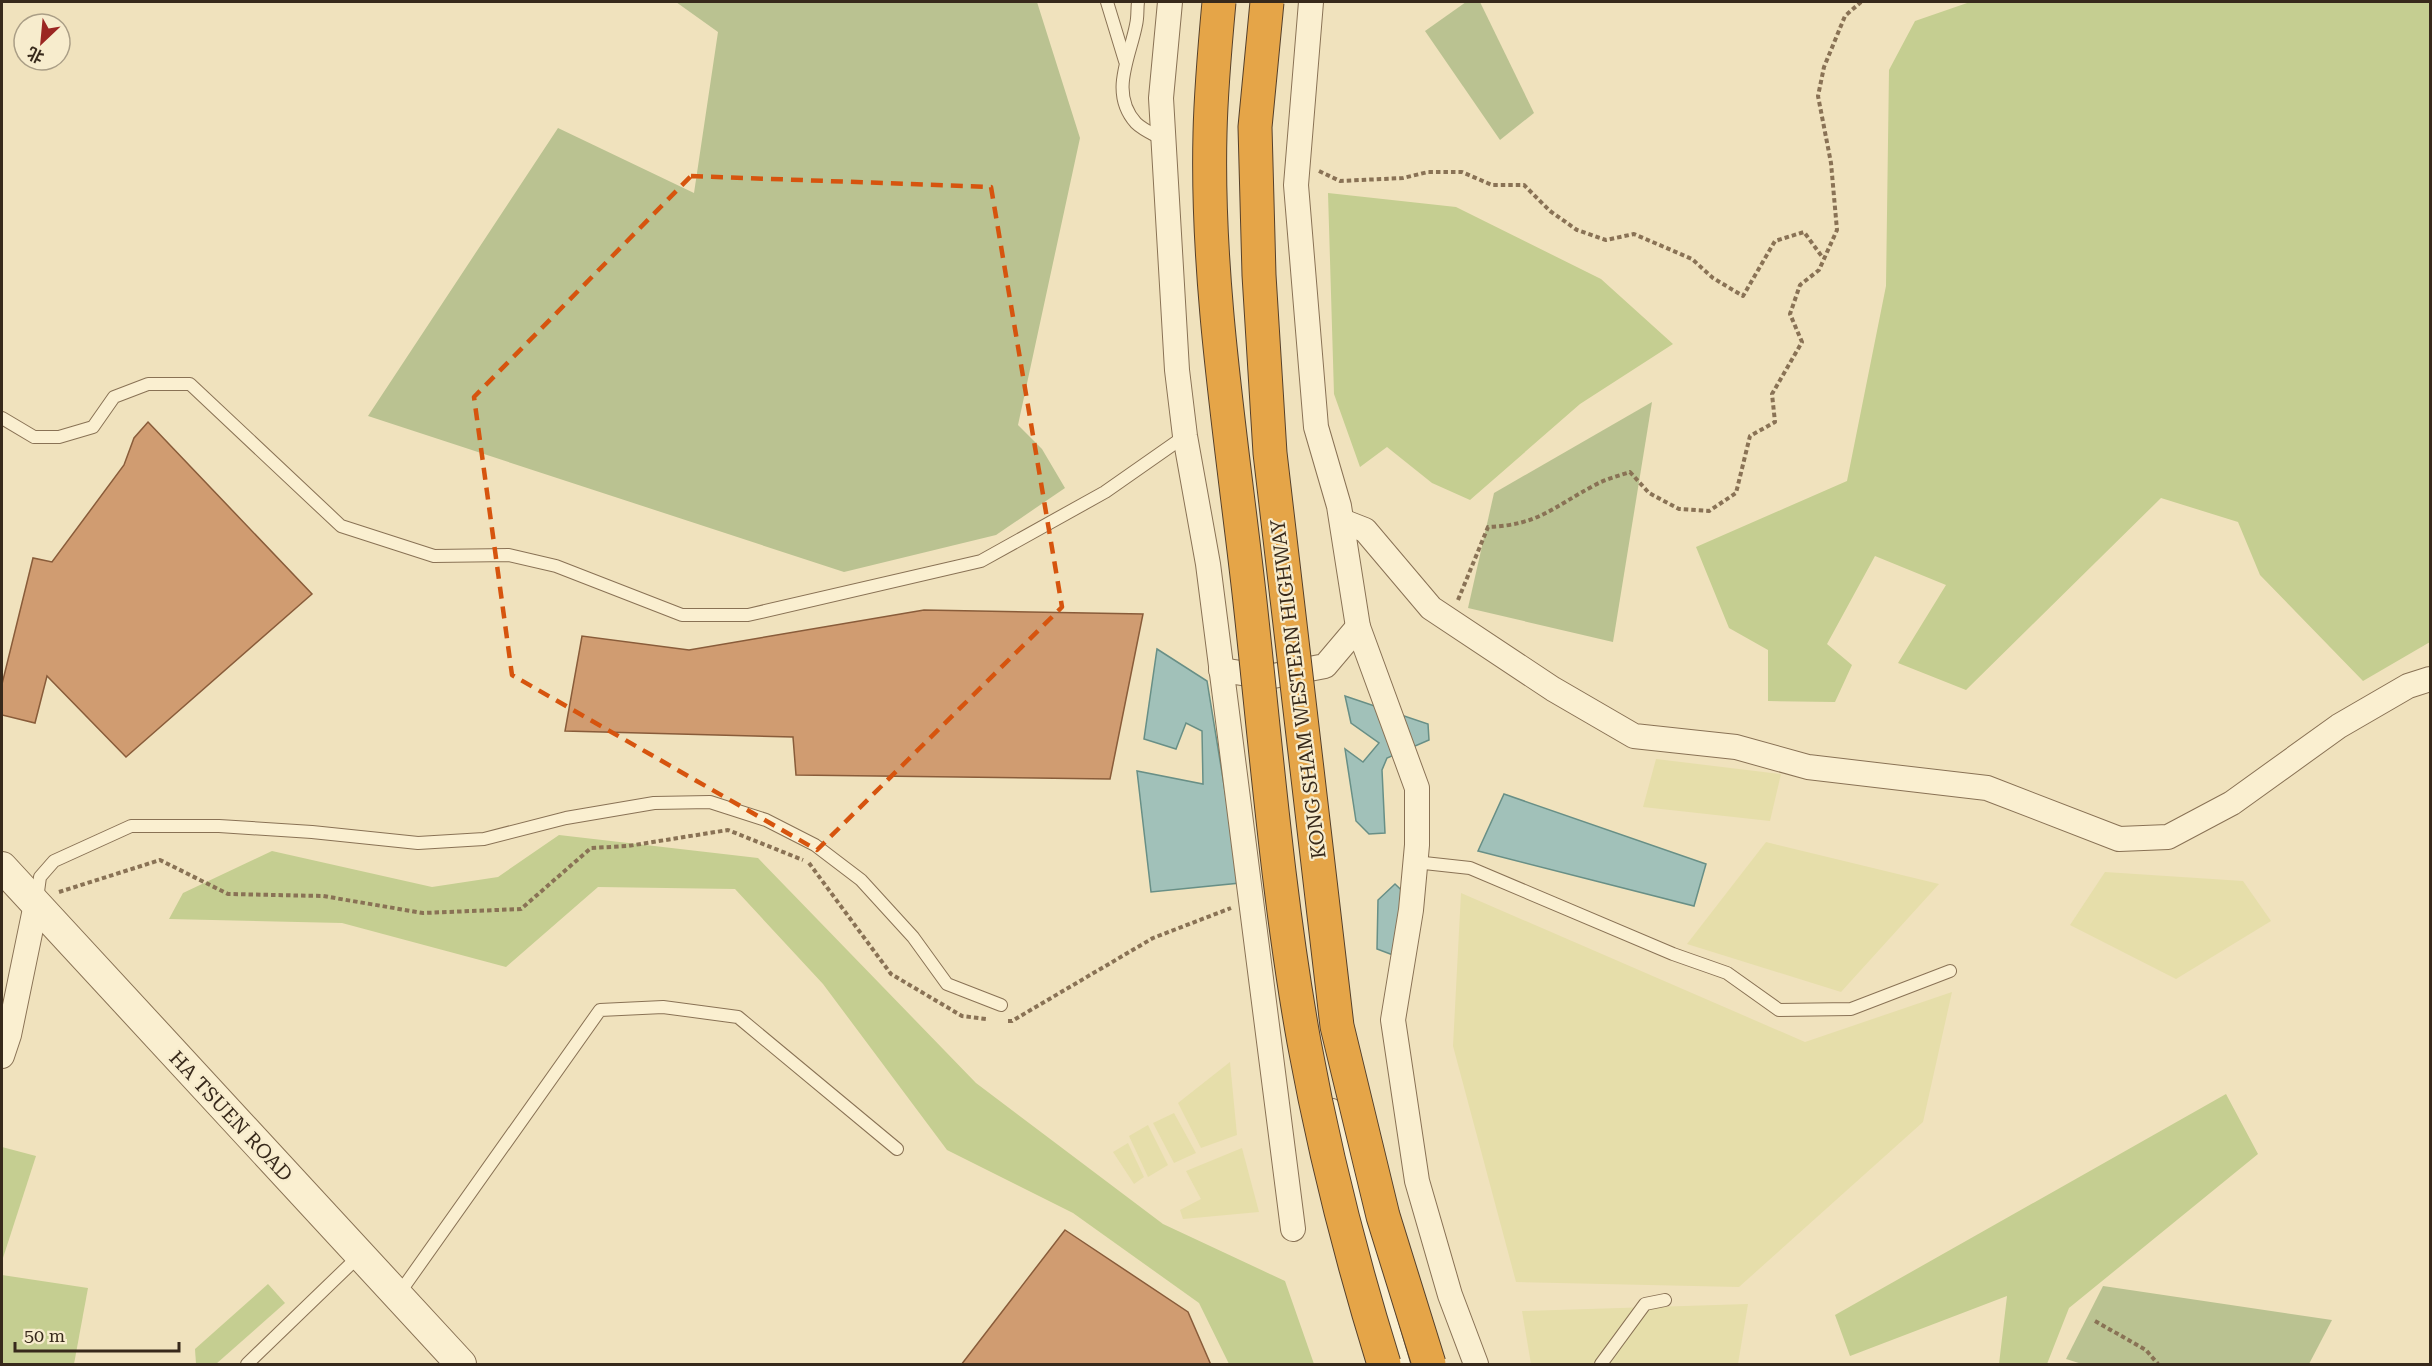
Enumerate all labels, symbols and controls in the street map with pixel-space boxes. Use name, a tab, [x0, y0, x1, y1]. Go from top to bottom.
north arrow	[12, 12, 72, 72]
text: 北	[24, 43, 47, 67]
street label: KONG SHAM WESTERN HIGHWAY	[1265, 517, 1331, 860]
street label: HA TSUEN ROAD	[164, 1046, 298, 1186]
scale bar	[15, 1315, 178, 1353]
text: 50 m	[24, 1325, 65, 1346]

